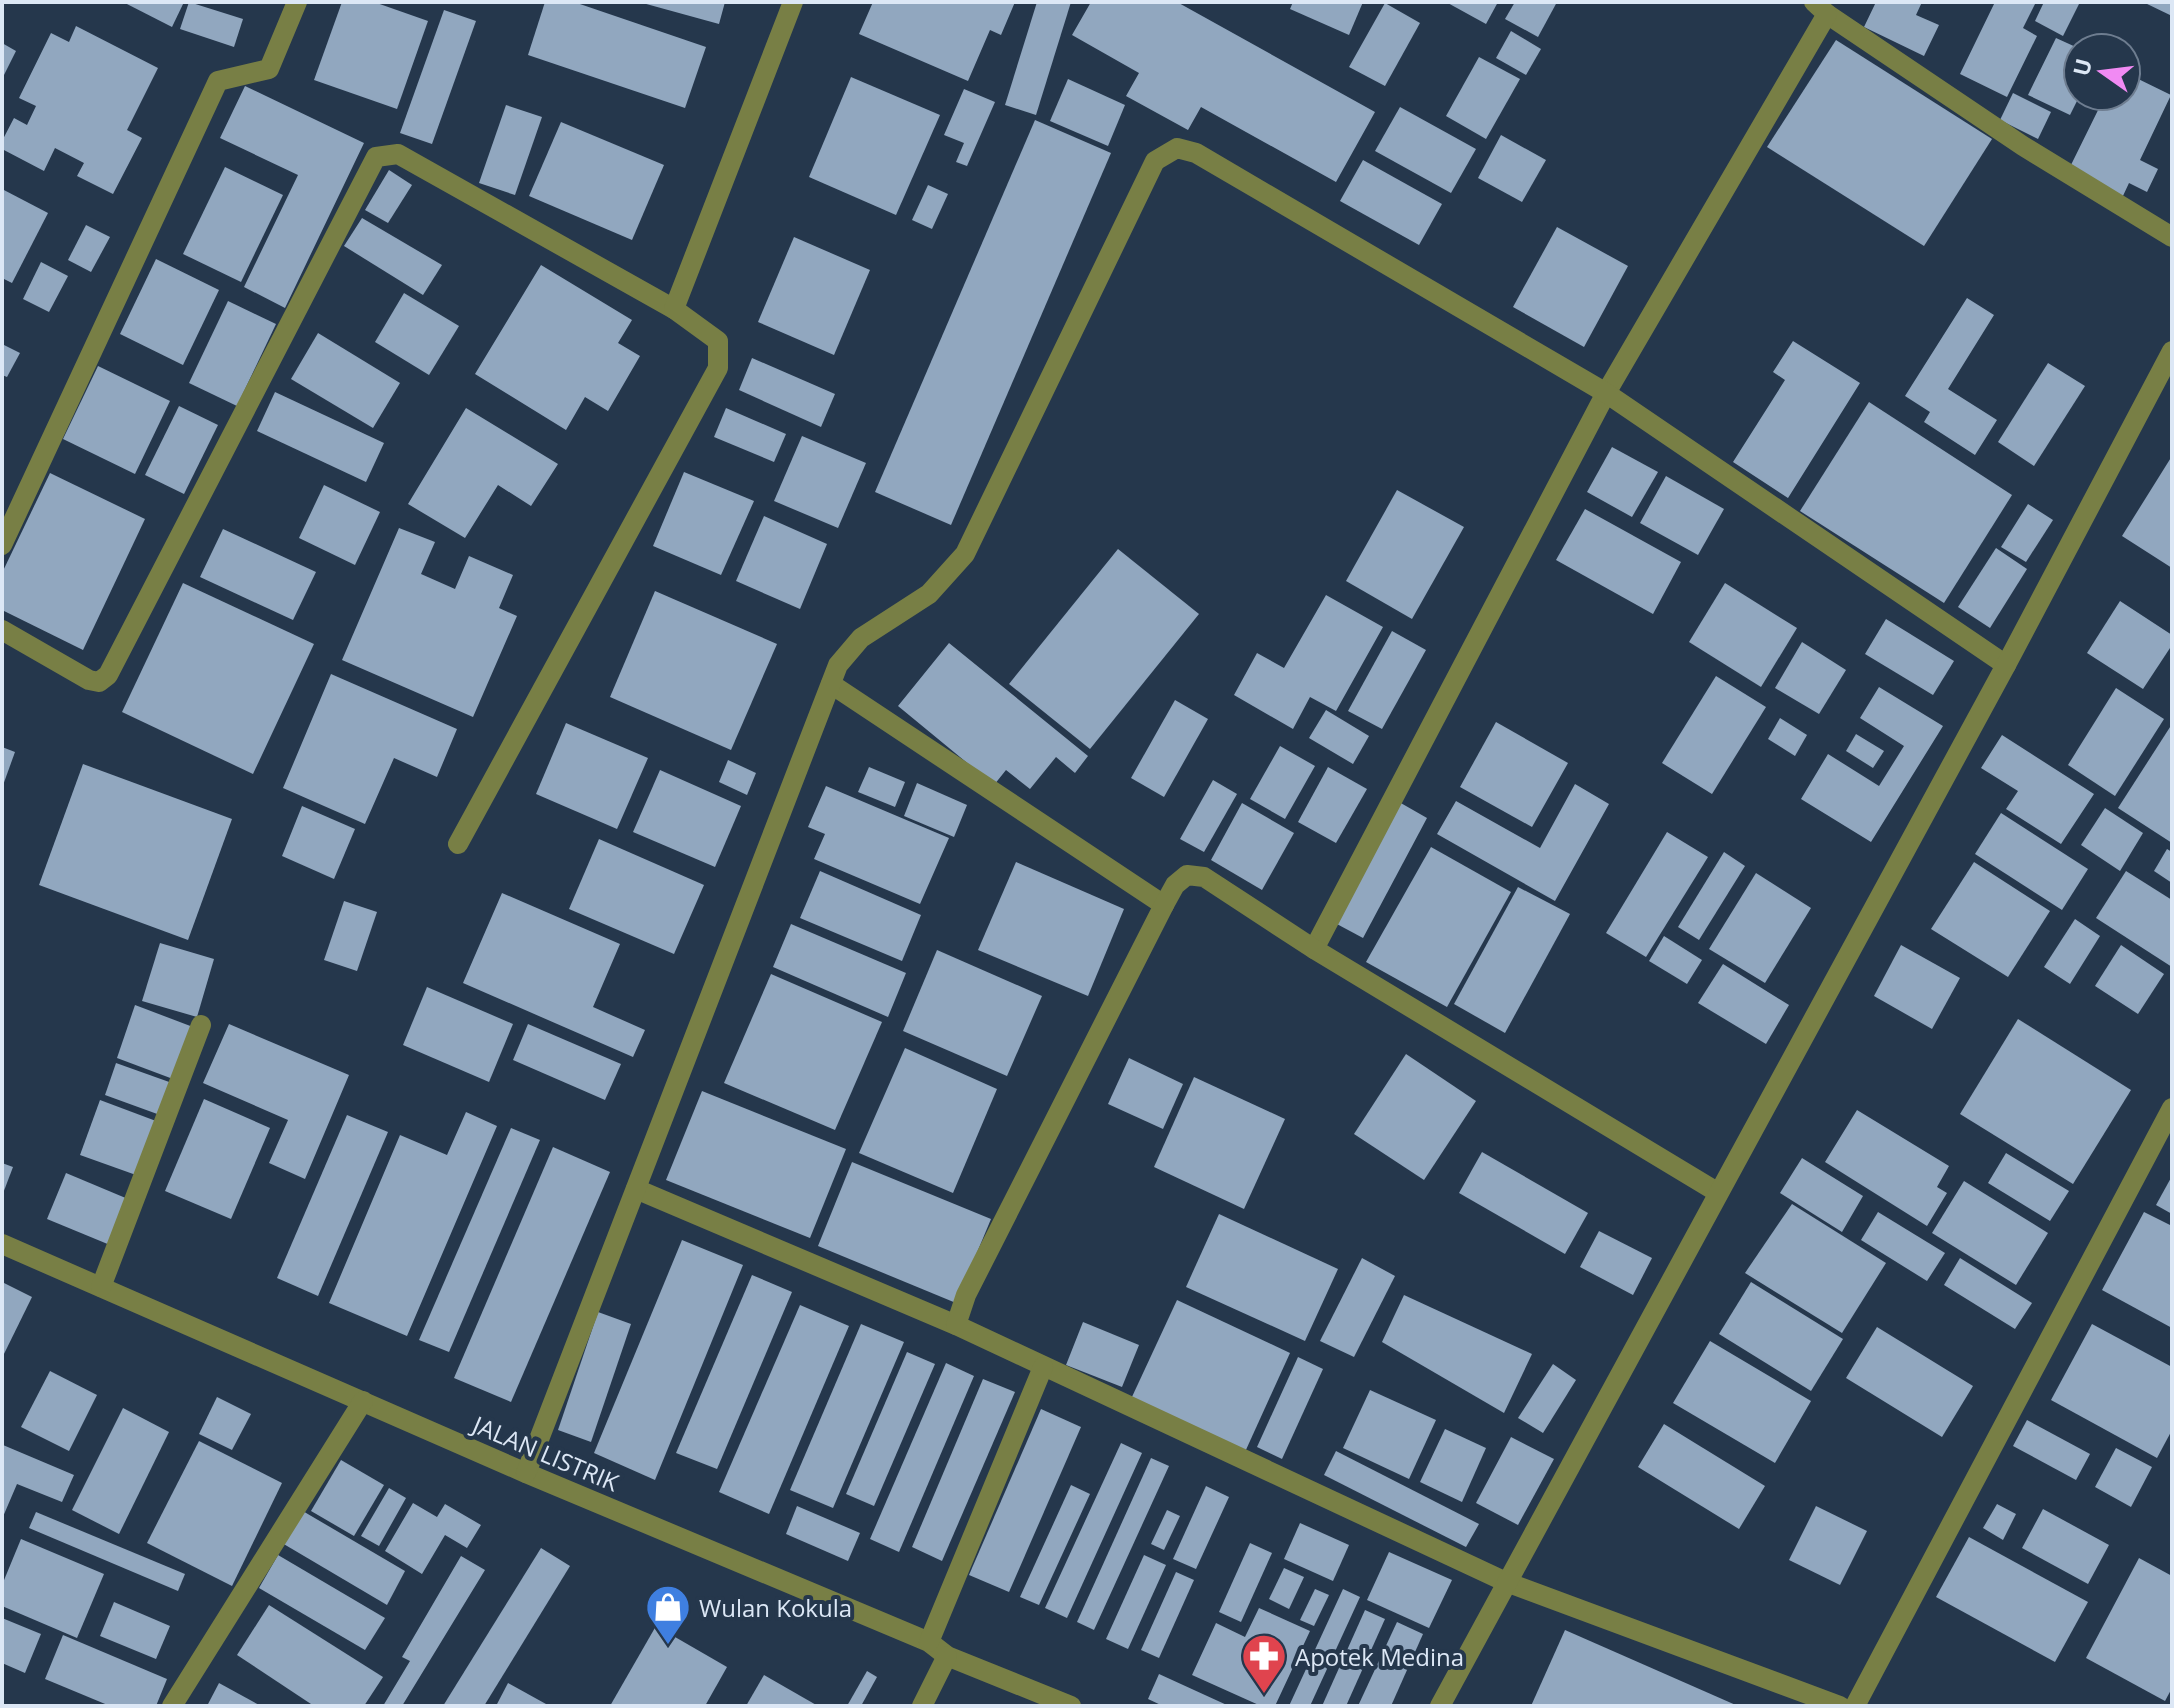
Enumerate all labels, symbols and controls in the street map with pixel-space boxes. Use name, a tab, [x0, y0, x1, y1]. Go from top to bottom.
north arrow	[2062, 32, 2142, 112]
text: U	[2065, 55, 2098, 79]
street label: JALAN LISTRIK	[466, 1407, 624, 1499]
shop icon: Wulan Kokula	[644, 1583, 692, 1646]
place label: Wulan Kokula	[699, 1591, 852, 1624]
pharmacy icon: Apotek Medina	[1240, 1632, 1288, 1695]
place label: Apotek Medina	[1295, 1640, 1464, 1673]

